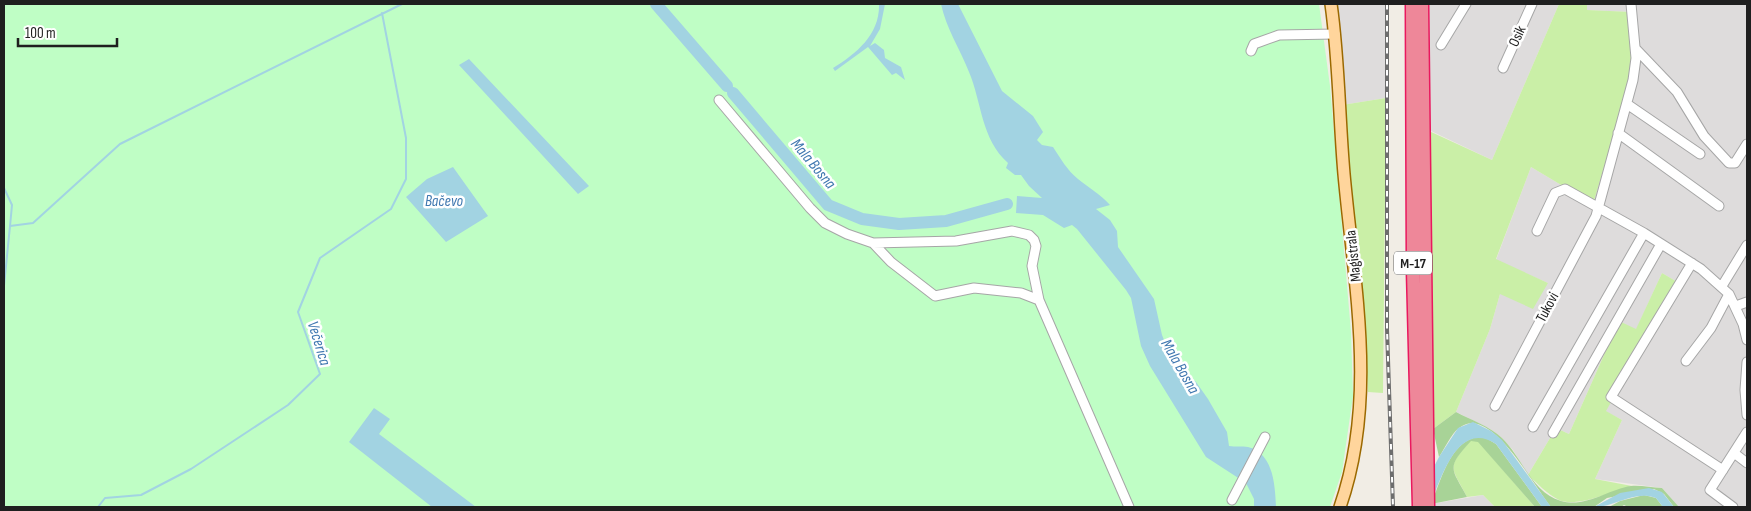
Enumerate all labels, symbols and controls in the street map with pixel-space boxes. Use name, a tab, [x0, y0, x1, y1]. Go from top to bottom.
scale bar	[18, 15, 116, 47]
street label: Osik	[1504, 22, 1531, 50]
text: 100 m	[25, 24, 56, 43]
water label: Mala Bosna	[786, 135, 840, 193]
water label: Bačevo	[425, 192, 464, 211]
street label: Magistrala	[1341, 229, 1366, 283]
road number: M-17	[1394, 252, 1432, 274]
street label: Tukovi	[1532, 289, 1563, 326]
water label: Večerica	[303, 319, 334, 368]
water label: Mala Bosna	[1156, 336, 1203, 398]

